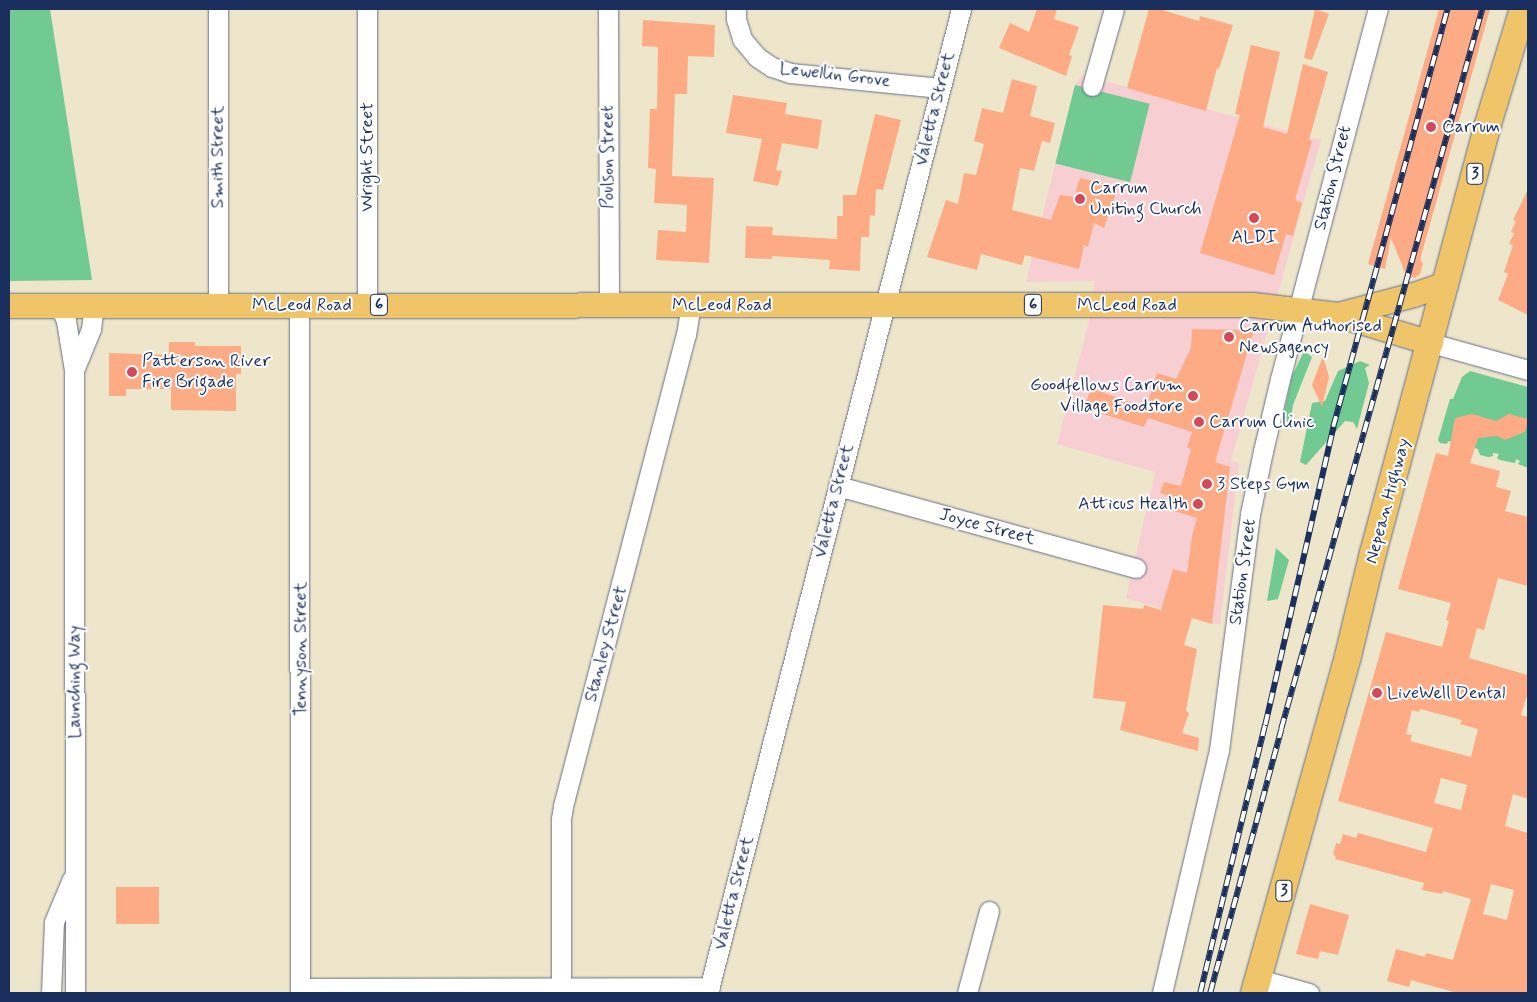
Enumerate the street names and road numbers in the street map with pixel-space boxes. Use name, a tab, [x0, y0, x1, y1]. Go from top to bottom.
street label: Valetta Street	[910, 50, 960, 168]
street label: Lewellin Grove	[779, 58, 891, 92]
street label: Wright Street	[356, 103, 378, 211]
street label: Poulson Street	[597, 104, 619, 210]
street label: Smith Street	[207, 106, 229, 208]
street label: Station Street	[1309, 122, 1357, 234]
road number: 3	[1466, 160, 1484, 188]
road number: 6	[369, 292, 389, 318]
road number: 6	[1023, 292, 1043, 318]
street label: McLeod Road	[252, 294, 352, 316]
street label: McLeod Road	[672, 294, 772, 316]
street label: McLeod Road	[1077, 294, 1177, 316]
street label: Nepean Highway	[1361, 436, 1415, 566]
street label: Valetta Street	[809, 442, 859, 560]
street label: Joyce Street	[937, 504, 1037, 550]
street label: Station Street	[1225, 516, 1261, 628]
street label: Tennyson Street	[290, 582, 312, 716]
street label: Stanley Street	[580, 584, 632, 704]
street label: Launching Way	[64, 624, 86, 740]
street label: Valetta Street	[709, 834, 759, 952]
road number: 3	[1275, 878, 1293, 904]

